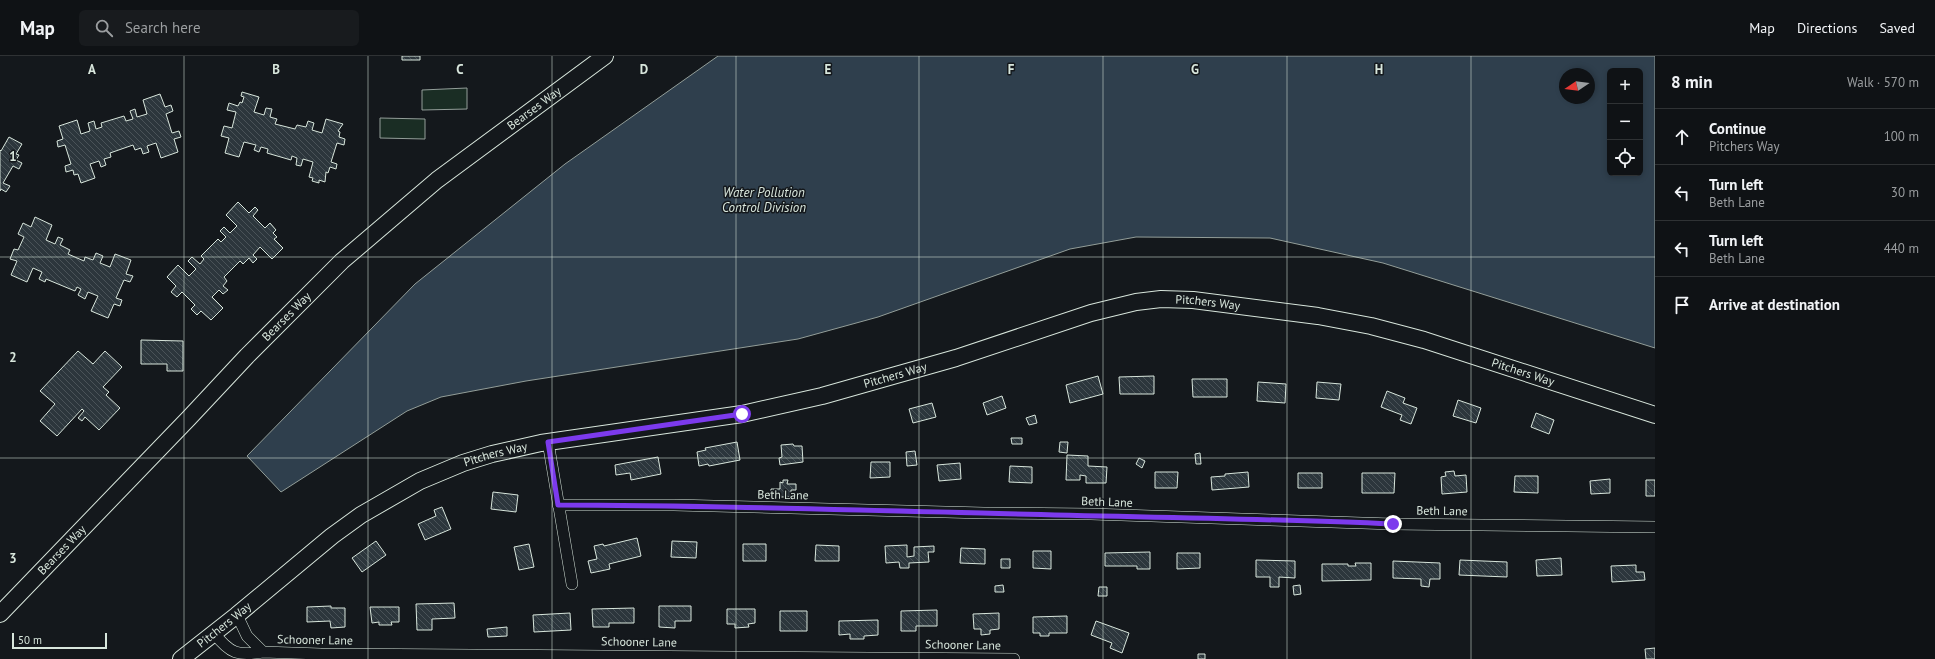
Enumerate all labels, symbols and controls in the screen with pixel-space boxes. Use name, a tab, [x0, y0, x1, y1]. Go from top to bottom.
search box	[79, 10, 359, 46]
text: Map	[20, 16, 55, 40]
icon: search	[93, 17, 115, 39]
text: Search here	[125, 18, 201, 37]
text: Map	[1749, 19, 1775, 37]
text: Directions	[1797, 19, 1857, 37]
text: Saved	[1879, 19, 1915, 37]
text: A	[88, 61, 96, 78]
text: B	[272, 61, 280, 78]
text: C	[456, 61, 464, 78]
text: D	[640, 61, 648, 78]
text: E	[825, 61, 832, 78]
text: F	[1008, 61, 1015, 78]
text: G	[1191, 61, 1199, 78]
text: H	[1375, 61, 1383, 78]
north arrow	[1559, 68, 1595, 104]
map controls	[1607, 68, 1643, 176]
button: +	[1607, 68, 1643, 104]
text: 8 min	[1671, 71, 1712, 93]
text: Walk · 570 m	[1847, 74, 1919, 91]
street label: Bearses Way	[504, 83, 564, 133]
button: −	[1607, 104, 1643, 140]
text: Continue	[1709, 119, 1766, 138]
icon: ahead	[1671, 126, 1693, 148]
text: 100 m	[1884, 128, 1919, 145]
text: Pitchers Way	[1709, 138, 1779, 155]
button: locate	[1607, 140, 1643, 176]
text: 1	[9, 148, 17, 165]
text: Turn left	[1709, 175, 1763, 194]
icon: left	[1671, 182, 1693, 204]
water label: Water Pollution Control Division	[722, 184, 806, 216]
text: 30 m	[1891, 184, 1919, 201]
text: Beth Lane	[1709, 194, 1765, 211]
text: Turn left	[1709, 231, 1763, 250]
icon: left	[1671, 238, 1693, 260]
text: 440 m	[1884, 240, 1919, 257]
text: Beth Lane	[1709, 250, 1765, 267]
street label: Bearses Way	[258, 288, 314, 344]
street label: Pitchers Way	[1175, 291, 1242, 313]
icon: arrive	[1671, 294, 1693, 316]
text: Arrive at destination	[1709, 295, 1840, 314]
text: 2	[9, 349, 17, 366]
street label: Pitchers Way	[1490, 355, 1557, 389]
street label: Pitchers Way	[862, 359, 929, 391]
route start	[733, 405, 751, 423]
street label: Pitchers Way	[462, 438, 529, 469]
street label: Beth Lane	[757, 487, 809, 502]
street label: Beth Lane	[1081, 493, 1133, 510]
street label: Beth Lane	[1416, 503, 1468, 518]
route end	[1384, 515, 1402, 533]
street label: Bearses Way	[34, 521, 89, 578]
text: 3	[9, 550, 17, 567]
street label: Pitchers Way	[194, 598, 254, 651]
scale bar	[12, 631, 107, 650]
street label: Schooner Lane	[277, 631, 353, 648]
text: 50 m	[18, 633, 42, 647]
street label: Schooner Lane	[601, 633, 677, 650]
street label: Schooner Lane	[925, 636, 1001, 653]

